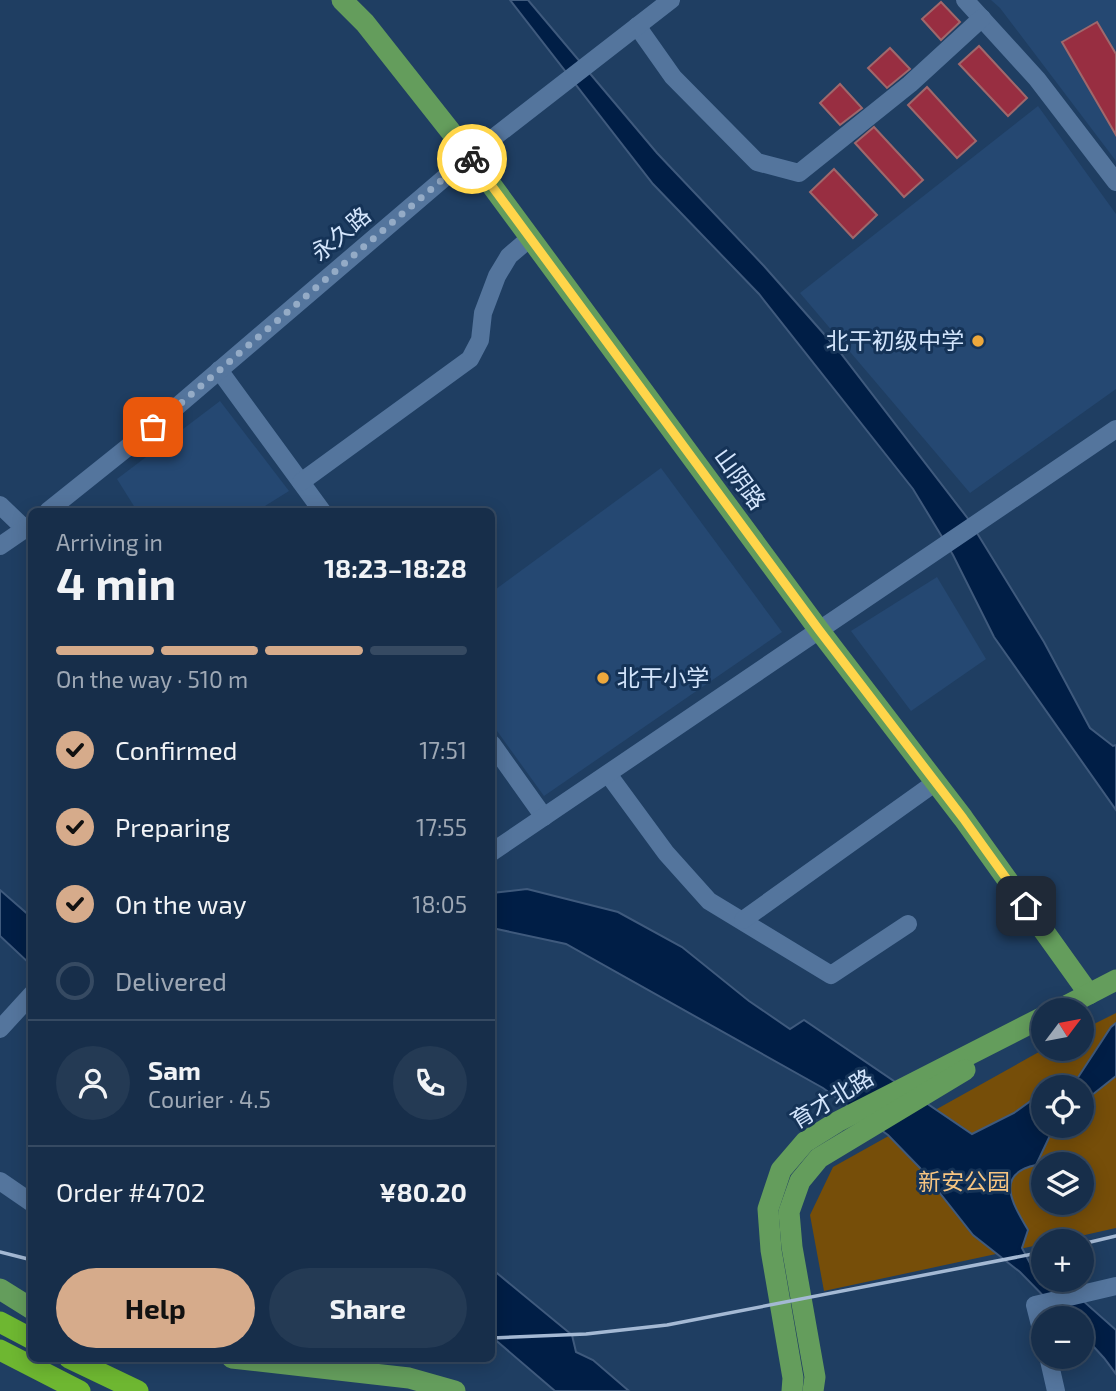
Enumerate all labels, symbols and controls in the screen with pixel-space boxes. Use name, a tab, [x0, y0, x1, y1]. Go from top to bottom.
courier	[437, 124, 507, 194]
icon: bike	[453, 140, 491, 178]
street label: 永久路	[305, 200, 376, 266]
place label: 北干初级中学	[826, 326, 964, 354]
marker: 北干初级中学	[970, 333, 986, 349]
pin	[123, 397, 183, 457]
icon: bag	[134, 408, 172, 446]
street label: 山阴路	[709, 442, 772, 515]
text: Arriving in	[56, 528, 163, 556]
text: 18:23–18:28	[324, 552, 467, 583]
text: 4 min	[56, 554, 176, 609]
place label: 北干小学	[617, 663, 709, 691]
text: On the way · 510 m	[56, 665, 248, 693]
marker: 北干小学	[595, 670, 611, 686]
icon: check	[56, 731, 94, 769]
text: Confirmed	[115, 734, 238, 765]
text: 17:51	[419, 736, 467, 764]
icon: check	[56, 808, 94, 846]
text: Preparing	[115, 811, 230, 842]
text: 17:55	[416, 813, 467, 841]
pin	[996, 876, 1056, 936]
icon: check	[56, 885, 94, 923]
icon: home	[1007, 887, 1045, 925]
text: On the way	[115, 888, 246, 919]
text: 18:05	[412, 890, 467, 918]
text: Delivered	[115, 965, 227, 996]
north arrow	[1031, 998, 1094, 1060]
map controls	[1031, 998, 1094, 1369]
button: person	[56, 1046, 130, 1120]
button: phone	[393, 1046, 467, 1120]
text: Sam	[148, 1054, 201, 1085]
street label: 育才北路	[785, 1062, 878, 1134]
button: locate	[1031, 1075, 1094, 1138]
text: Courier · 4.5	[148, 1085, 271, 1113]
button: layers	[1031, 1152, 1094, 1215]
park label: 新安公园	[918, 1167, 1010, 1195]
text: Order #4702	[56, 1176, 205, 1207]
text: ¥80.20	[379, 1176, 467, 1207]
button: +	[1031, 1229, 1094, 1292]
button: Help	[56, 1268, 255, 1348]
button: Share	[269, 1268, 467, 1348]
button: −	[1031, 1306, 1094, 1369]

